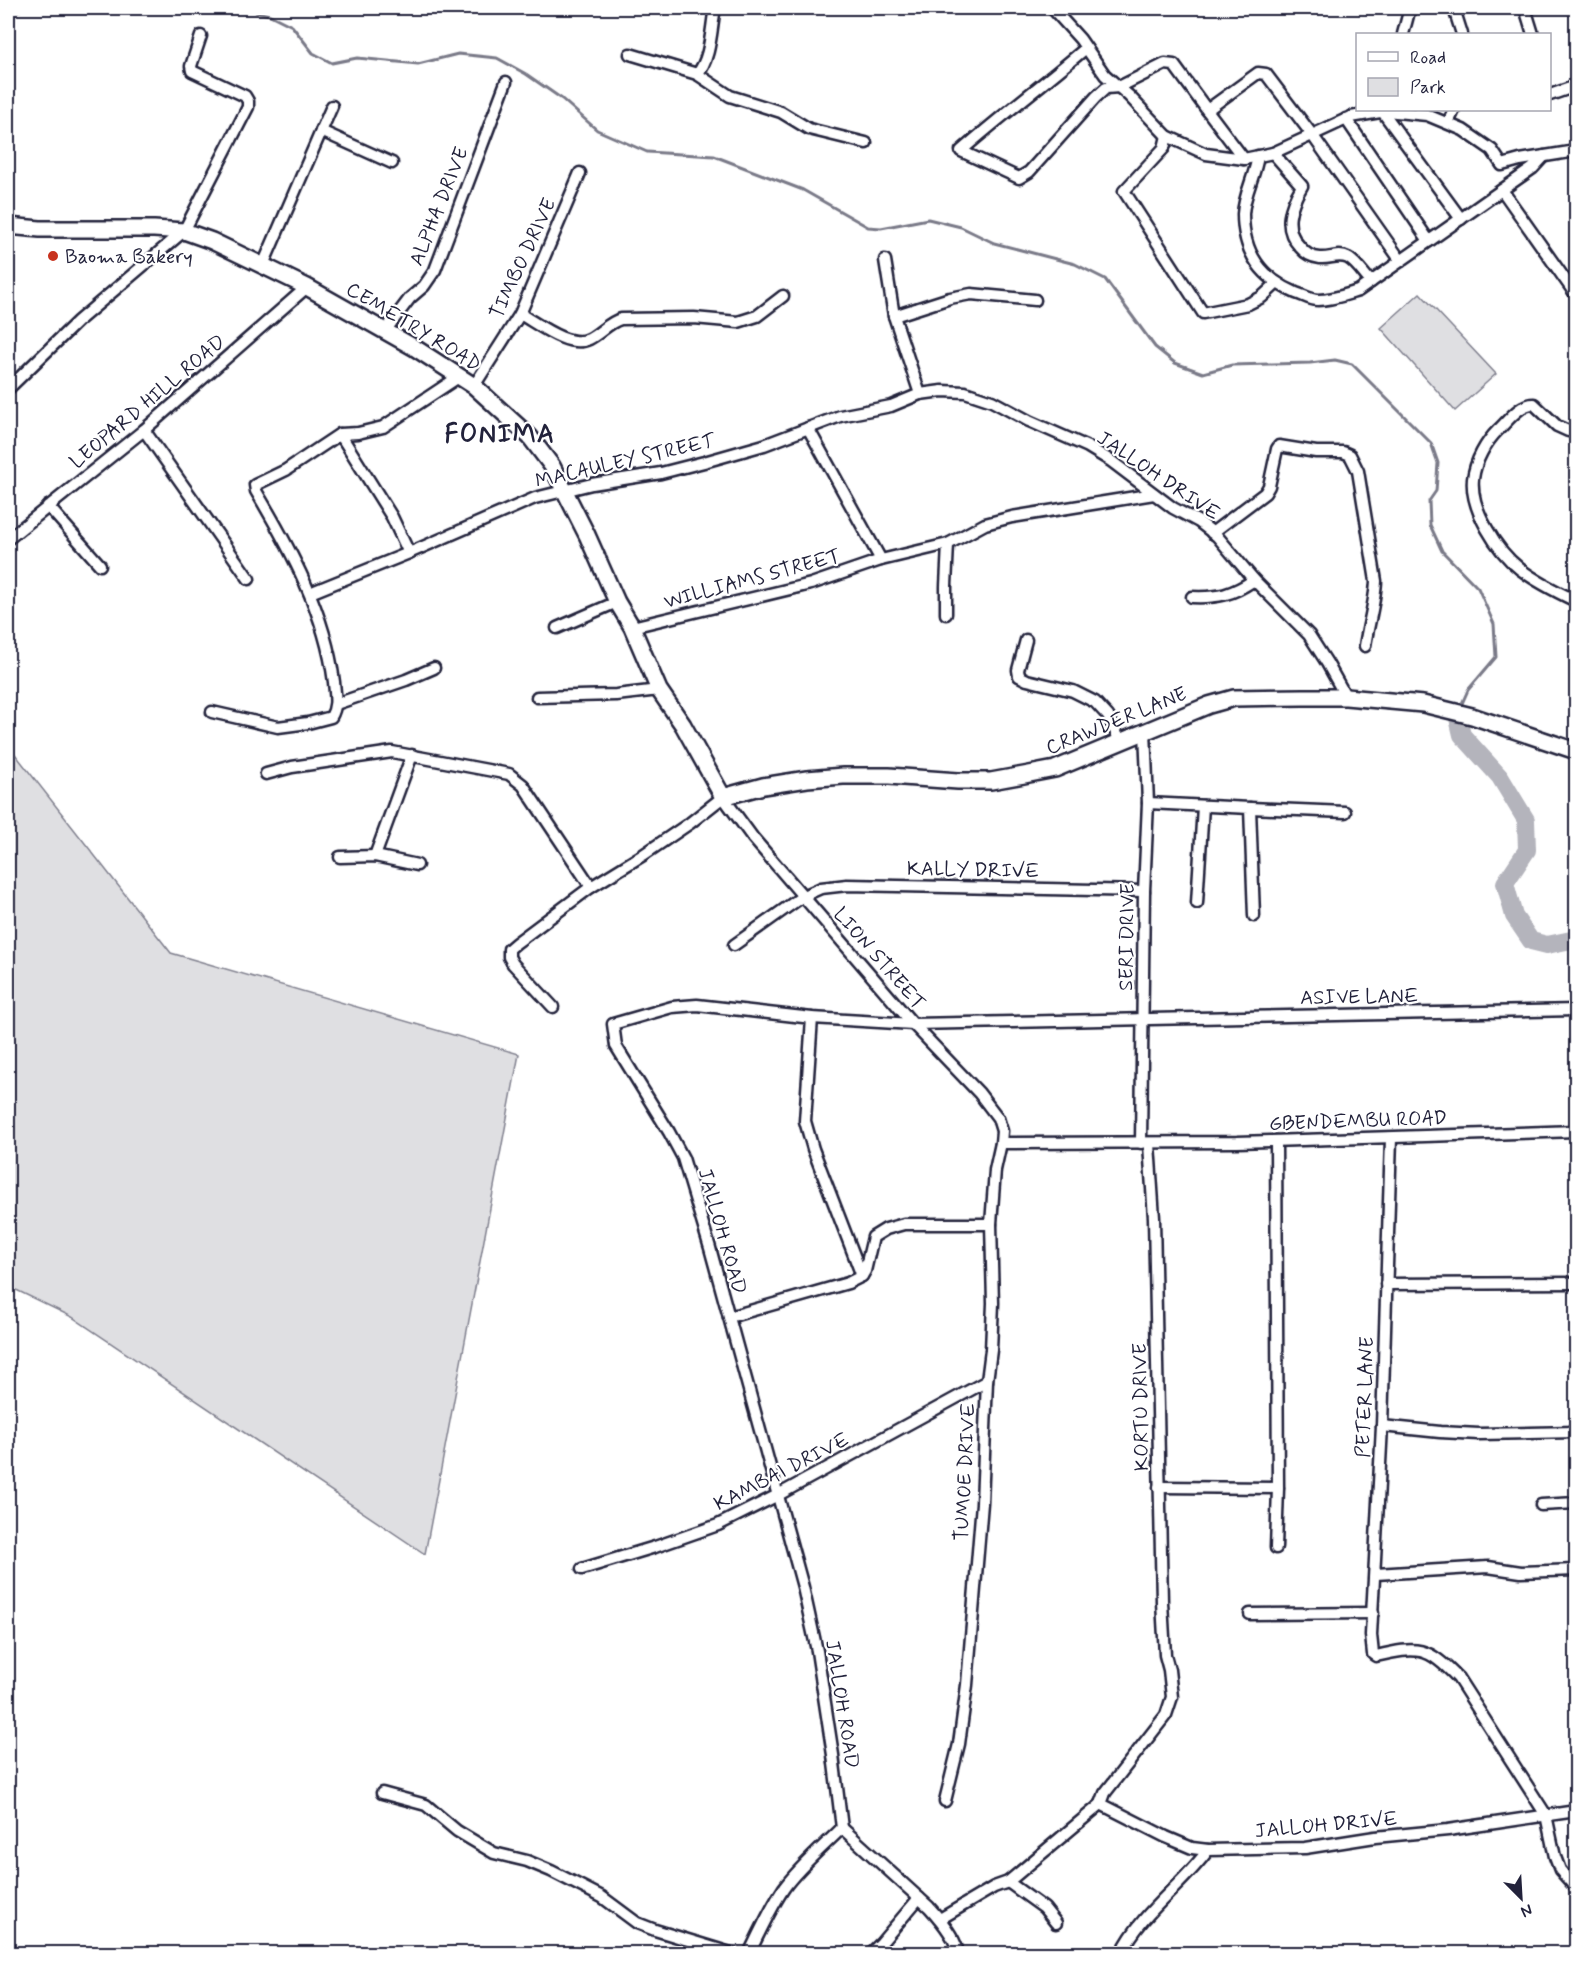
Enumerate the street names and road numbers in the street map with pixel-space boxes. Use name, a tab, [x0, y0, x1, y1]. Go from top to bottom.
street label: ALPHA DRIVE	[403, 143, 475, 270]
street label: TIMBO DRIVE	[484, 194, 563, 323]
street label: CEMETRY ROAD	[341, 276, 486, 378]
street label: LEOPARD HILL ROAD	[64, 329, 232, 475]
street label: JALLOH DRIVE	[1091, 425, 1225, 527]
street label: MACAULEY STREET	[533, 427, 719, 495]
street label: WILLIAMS STREET	[661, 543, 844, 616]
street label: CRAWDER LANE	[1042, 681, 1191, 762]
street label: KALLY DRIVE	[907, 856, 1039, 885]
street label: SERI DRIVE	[1113, 883, 1142, 991]
street label: LION STREET	[827, 902, 931, 1016]
street label: ASIVE LANE	[1300, 983, 1418, 1012]
street label: GBENDEMBU ROAD	[1269, 1105, 1448, 1138]
street label: JALLOH ROAD	[691, 1165, 752, 1297]
street label: PETER LANE	[1350, 1336, 1381, 1458]
street label: KORTU DRIVE	[1127, 1343, 1156, 1471]
street label: TUMOE DRIVE	[948, 1402, 983, 1542]
street label: KAMBAI DRIVE	[710, 1427, 854, 1518]
street label: JALLOH ROAD	[818, 1638, 865, 1770]
street label: JALLOH DRIVE	[1254, 1806, 1399, 1845]

